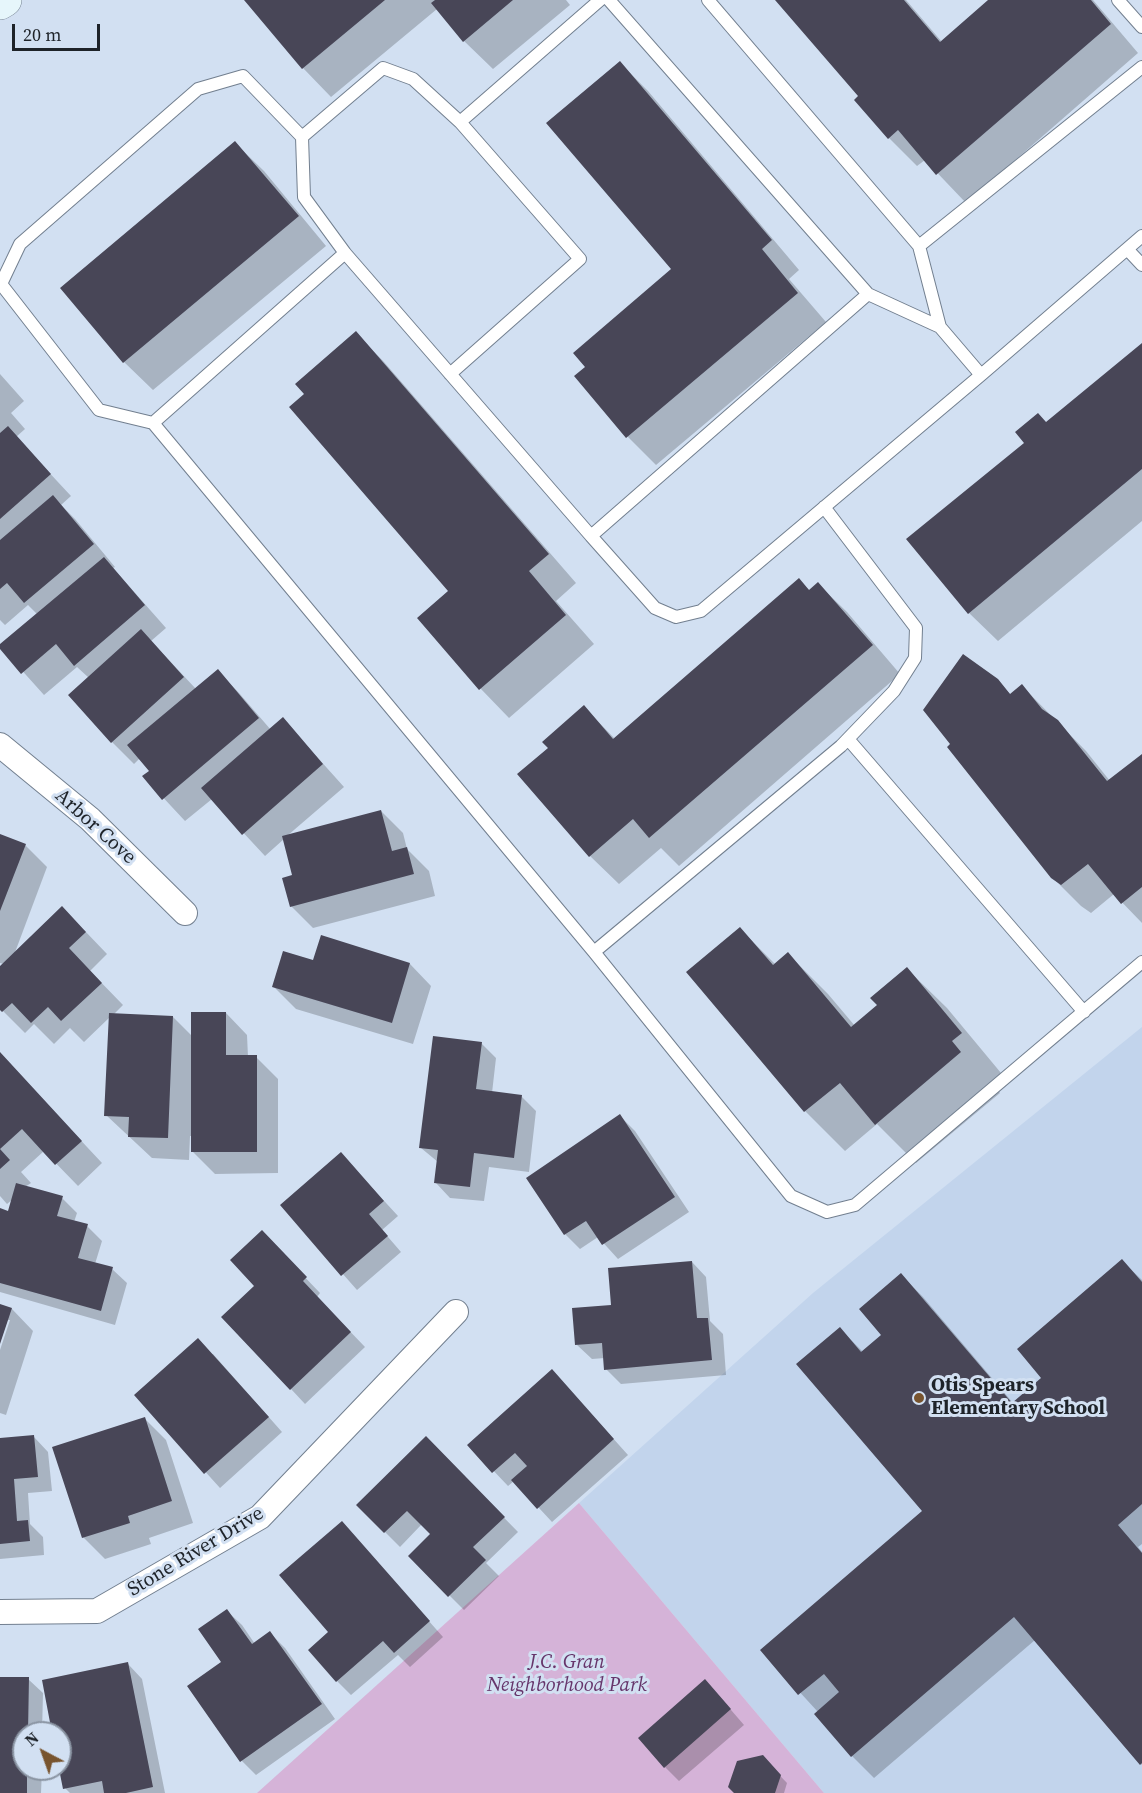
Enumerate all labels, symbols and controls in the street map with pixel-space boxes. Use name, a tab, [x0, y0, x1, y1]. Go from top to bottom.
scale bar	[15, 12, 104, 50]
text: 20 m	[23, 22, 61, 47]
street label: Arbor Cove	[50, 784, 140, 870]
place label: Otis Spears Elementary School	[931, 1374, 1105, 1421]
marker: Otis Spears Elementary School	[912, 1391, 926, 1405]
street label: Stone River Drive	[124, 1502, 268, 1602]
park label: J.C. Gran Neighborhood Park	[487, 1651, 647, 1698]
north arrow	[12, 1721, 72, 1781]
text: N	[20, 1727, 43, 1751]

